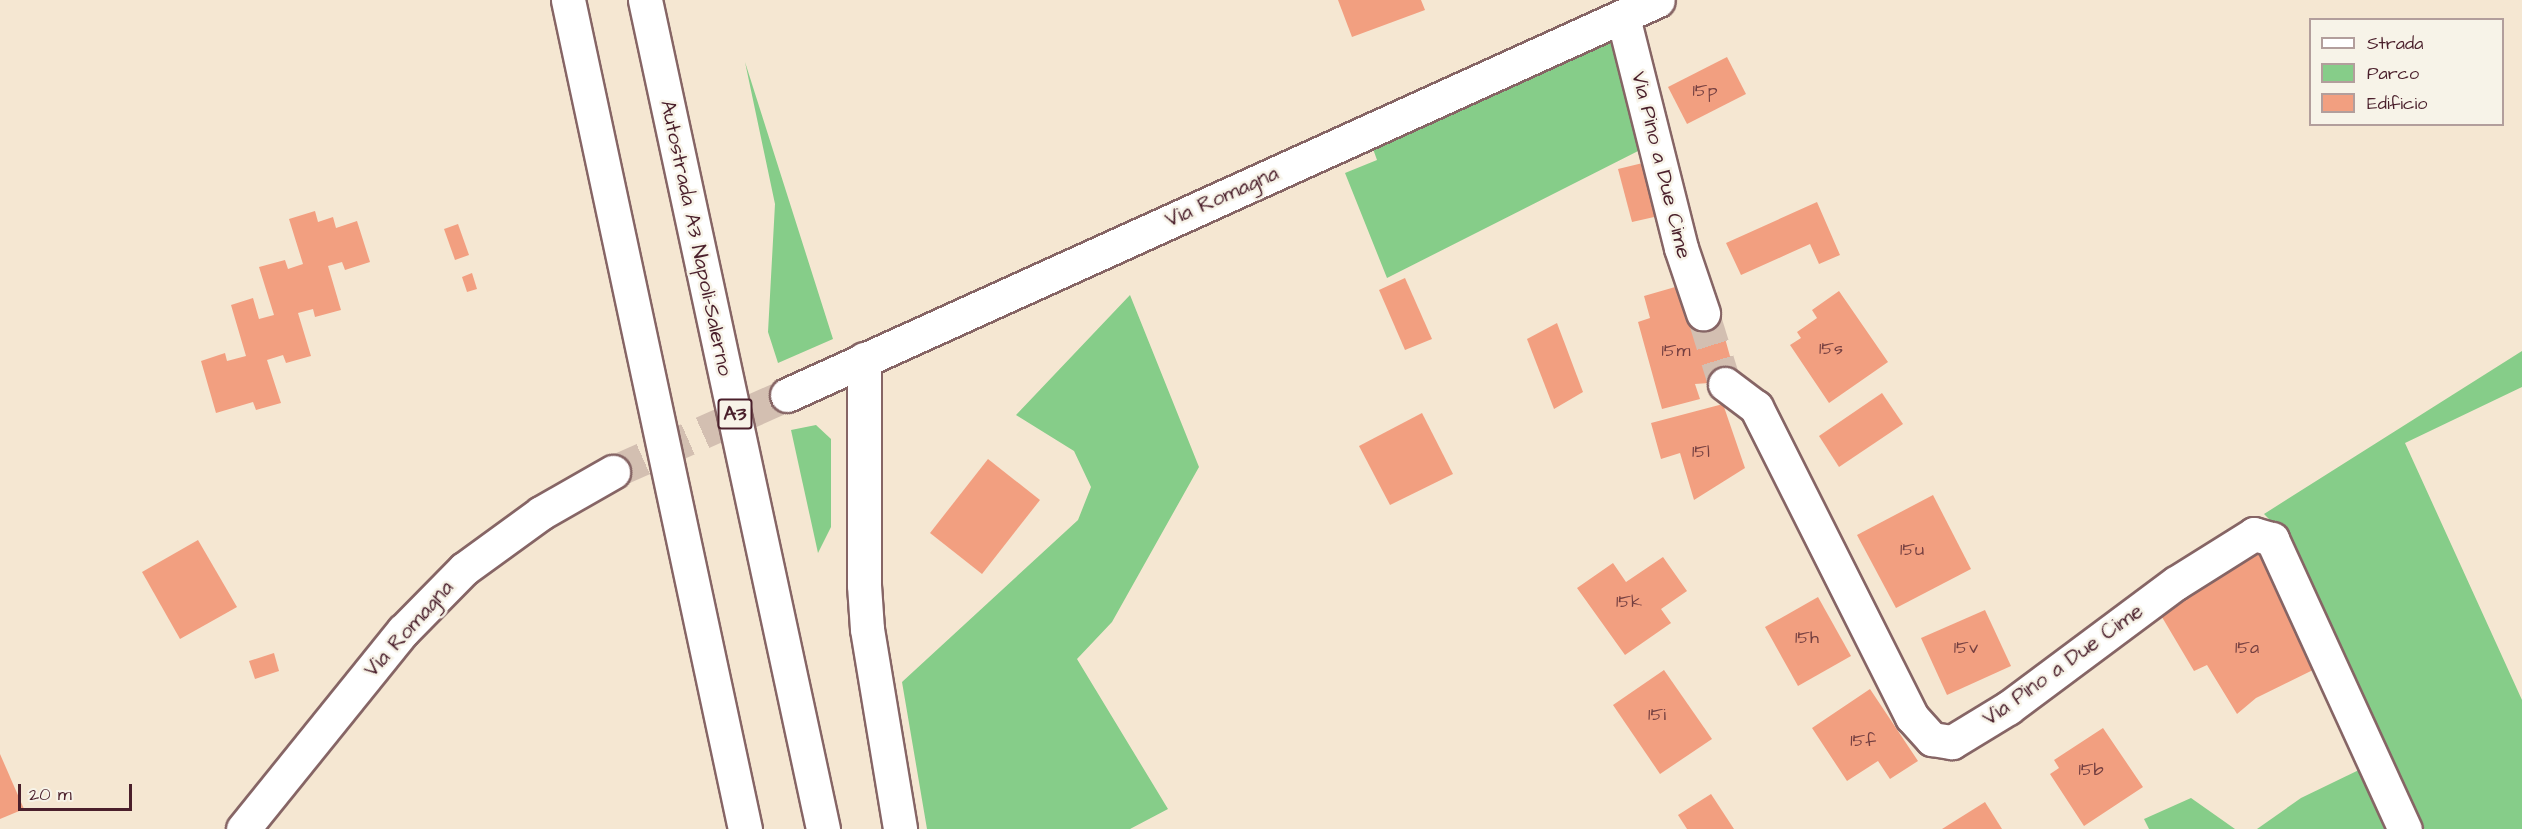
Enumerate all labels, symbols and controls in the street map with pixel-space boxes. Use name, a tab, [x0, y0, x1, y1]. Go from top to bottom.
legend	[2309, 18, 2504, 126]
text: Strada	[2367, 31, 2423, 56]
text: Parco	[2367, 61, 2419, 86]
street label: Via Pino a Due Cime	[1626, 69, 1696, 261]
house number: 15p	[1692, 80, 1718, 102]
text: Edificio	[2367, 91, 2427, 116]
street label: Autostrada A3 Napoli-Salerno	[654, 98, 738, 378]
street label: Via Romagna	[1161, 161, 1283, 233]
house number: 15s	[1819, 338, 1843, 360]
house number: 15m	[1661, 340, 1691, 362]
road number: A3	[717, 397, 753, 431]
house number: 15l	[1692, 441, 1710, 463]
house number: 15u	[1900, 539, 1924, 561]
street label: Via Romagna	[359, 576, 459, 682]
house number: 15k	[1616, 591, 1642, 613]
street label: Via Pino a Due Cime	[1978, 598, 2148, 732]
house number: 15h	[1795, 627, 1819, 649]
house number: 15v	[1954, 637, 1978, 659]
house number: 15a	[2235, 637, 2259, 659]
house number: 15i	[1648, 704, 1666, 726]
house number: 15f	[1850, 730, 1876, 752]
house number: 15b	[2078, 759, 2104, 781]
scale bar	[21, 772, 135, 810]
text: 20 m	[29, 782, 72, 807]

